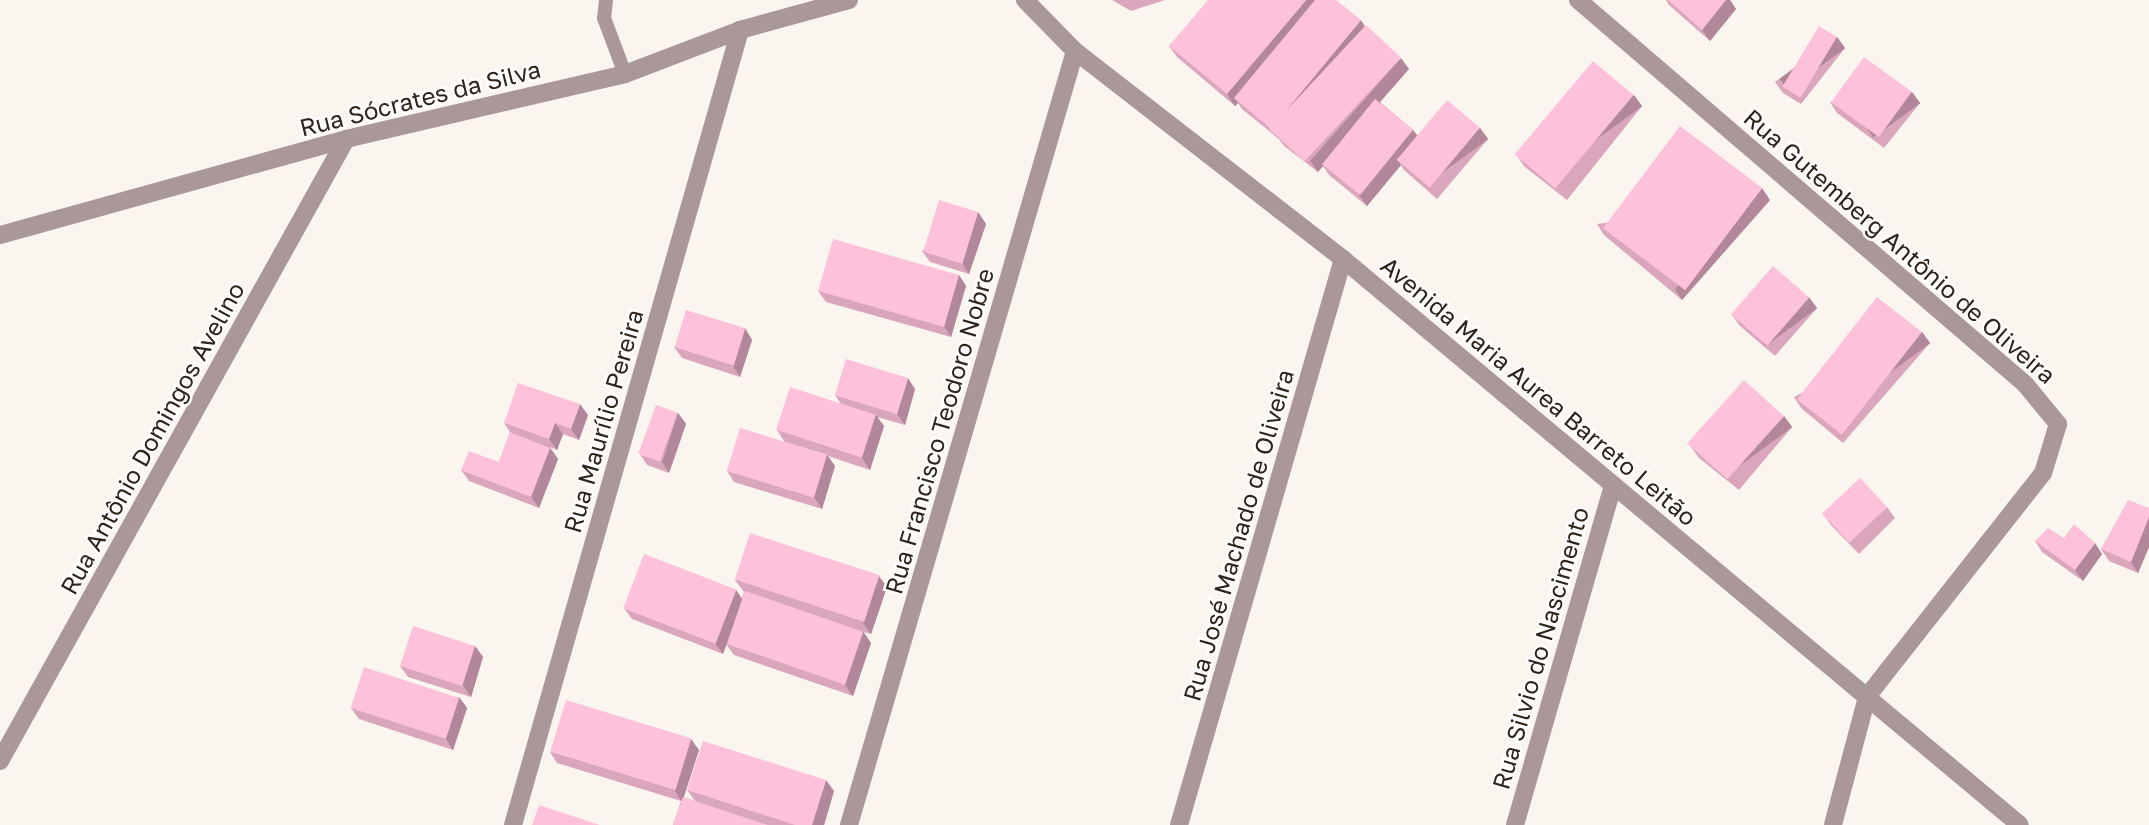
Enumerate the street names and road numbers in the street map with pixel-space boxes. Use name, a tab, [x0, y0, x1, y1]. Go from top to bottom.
street label: Rua Sócrates da Silva	[297, 54, 543, 142]
street label: Rua Gutemberg Antônio de Oliveira	[1738, 103, 2062, 389]
street label: Avenida Maria Aurea Barreto Leitão	[1376, 251, 1702, 531]
street label: Rua Francisco Teodoro Nobre	[879, 265, 999, 597]
street label: Rua Antônio Domingos Avelino	[54, 277, 250, 599]
street label: Rua Maurílio Pereira	[557, 306, 649, 536]
street label: Rua José Machado de Oliveira	[1177, 366, 1299, 704]
street label: Rua Silvio do Nascimento	[1486, 504, 1594, 792]

